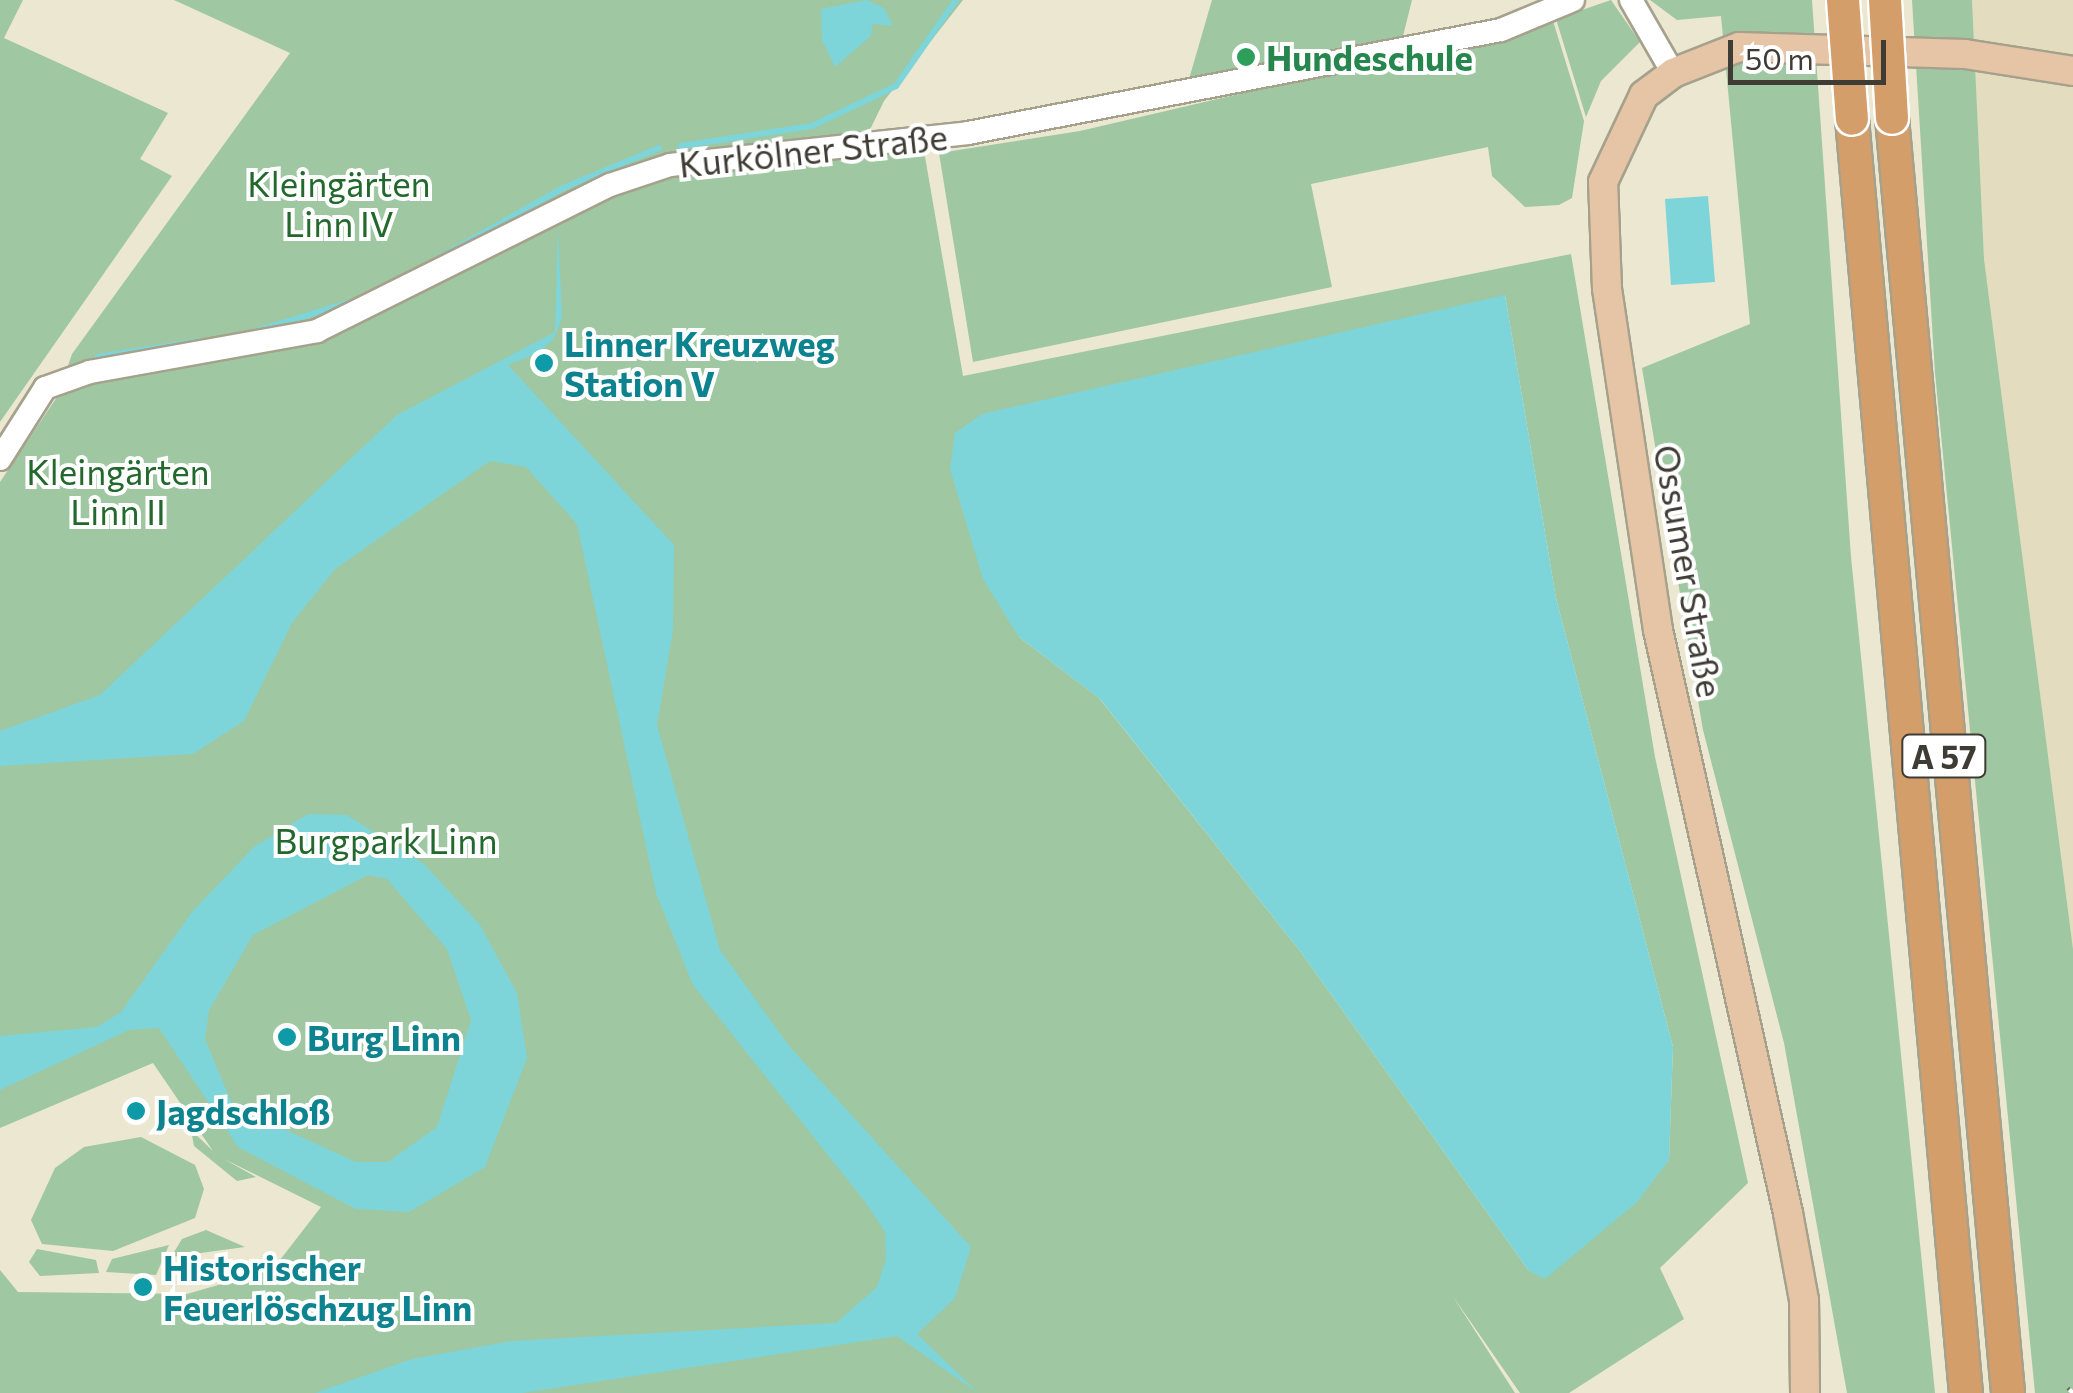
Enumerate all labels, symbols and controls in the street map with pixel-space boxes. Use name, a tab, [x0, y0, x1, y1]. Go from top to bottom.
scale bar	[1733, 20, 1890, 82]
place label: Hundeschule	[1266, 36, 1473, 78]
text: 50 m	[1745, 39, 1814, 76]
marker: Hundeschule	[1235, 46, 1257, 68]
street label: Kurkölner Straße	[677, 115, 949, 185]
park label: Kleingärten Linn IV	[247, 162, 431, 244]
place label: Linner Kreuzweg Station V	[564, 322, 835, 404]
marker: Linner Kreuzweg Station V	[533, 352, 555, 374]
street label: Ossumer Straße	[1646, 441, 1732, 701]
park label: Kleingärten Linn II	[26, 450, 210, 532]
road number: A 57	[1899, 729, 1989, 783]
park label: Burgpark Linn	[275, 819, 497, 861]
place label: Burg Linn	[307, 1016, 461, 1058]
marker: Burg Linn	[276, 1026, 298, 1048]
place label: Jagdschloß	[156, 1090, 330, 1132]
marker: Jagdschloß	[125, 1100, 147, 1122]
place label: Historischer Feuerlöschzug Linn	[163, 1246, 472, 1328]
marker: Historischer Feuerlöschzug Linn	[132, 1276, 154, 1298]

